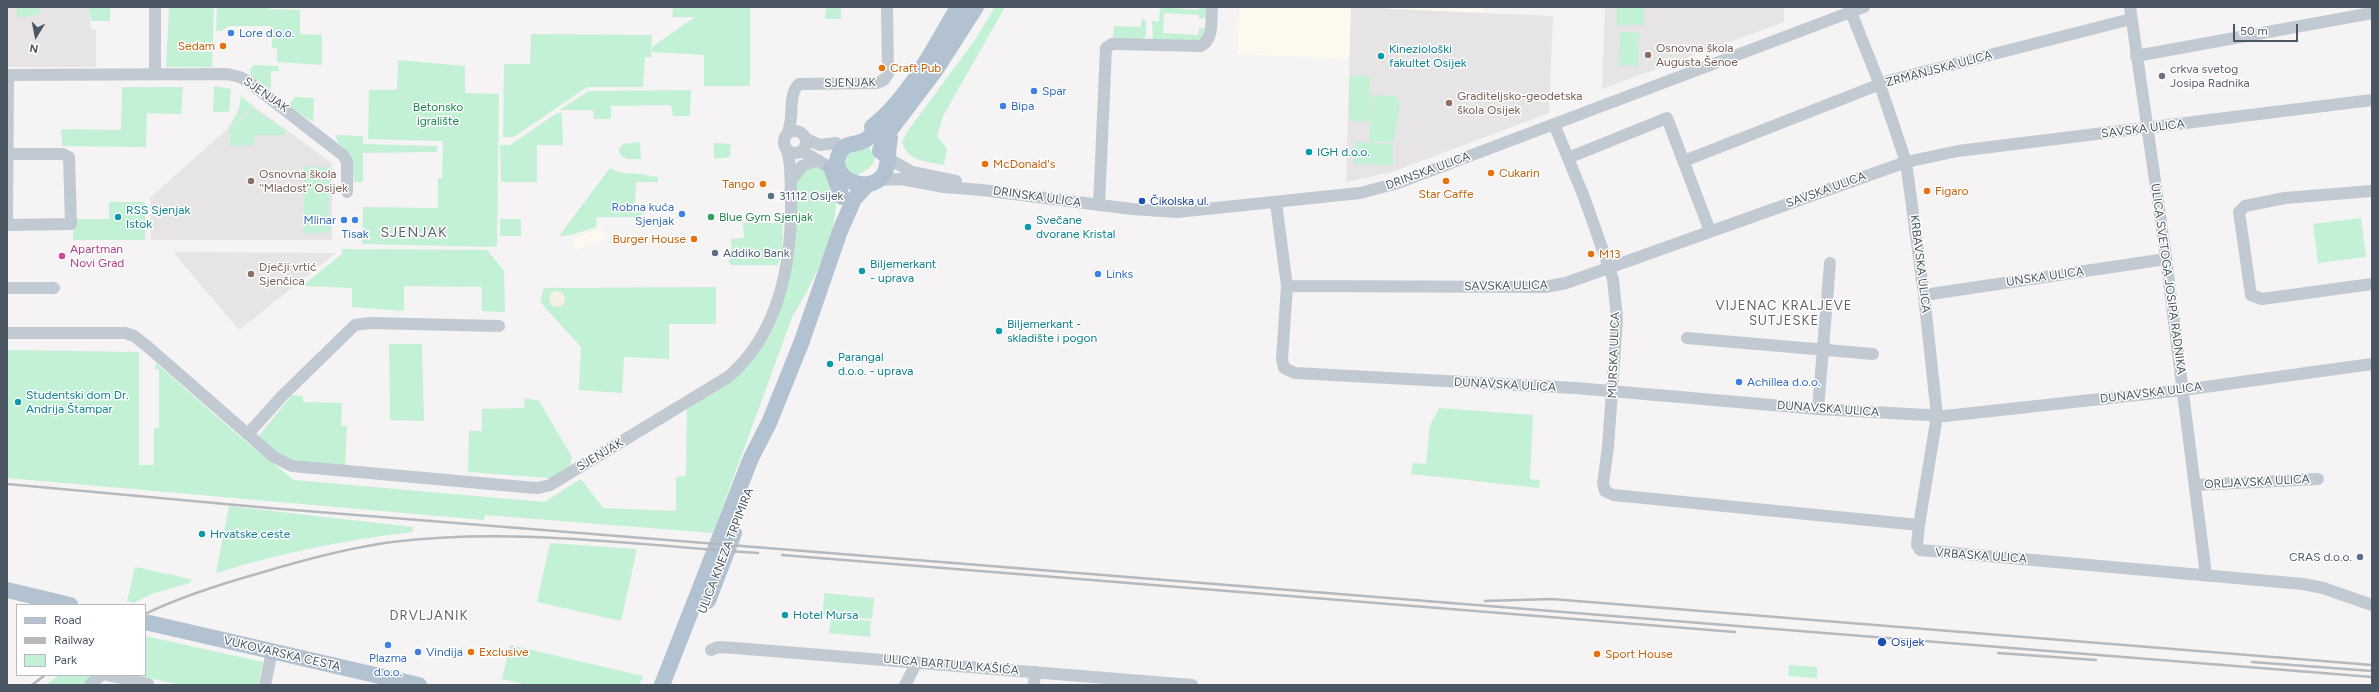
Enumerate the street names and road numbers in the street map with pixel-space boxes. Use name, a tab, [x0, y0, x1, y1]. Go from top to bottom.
street label: ZRMANJSKA ULICA	[1884, 48, 1994, 90]
street label: SJENJAK	[241, 74, 291, 116]
street label: SJENJAK	[824, 75, 876, 91]
street label: SAVSKA ULICA	[2101, 117, 2185, 141]
street label: DRINSKA ULICA	[1384, 149, 1472, 193]
street label: SAVSKA ULICA	[1784, 169, 1868, 211]
street label: ULICA SVETOGA JOSIPA RADNIKA	[2147, 183, 2189, 375]
street label: DRINSKA ULICA	[992, 184, 1082, 210]
street label: KRBAVSKA ULICA	[1907, 214, 1933, 314]
street label: UNSKA ULICA	[2005, 264, 2085, 290]
street label: SAVSKA ULICA	[1464, 278, 1548, 294]
street label: MURSKA ULICA	[1605, 311, 1623, 399]
street label: DUNAVSKA ULICA	[1453, 375, 1557, 395]
street label: DUNAVSKA ULICA	[2099, 380, 2203, 406]
street label: DUNAVSKA ULICA	[1776, 398, 1880, 420]
street label: SJENJAK	[574, 436, 626, 474]
street label: ORLJAVSKA ULICA	[2204, 472, 2310, 492]
street label: ULICA KNEZA TRPIMIRA	[695, 486, 757, 616]
street label: VRBASKA ULICA	[1935, 546, 2027, 566]
street label: VUKOVARSKA CESTA	[222, 634, 342, 674]
street label: ULICA BARTULA KAŠIĆA	[883, 652, 1019, 678]

